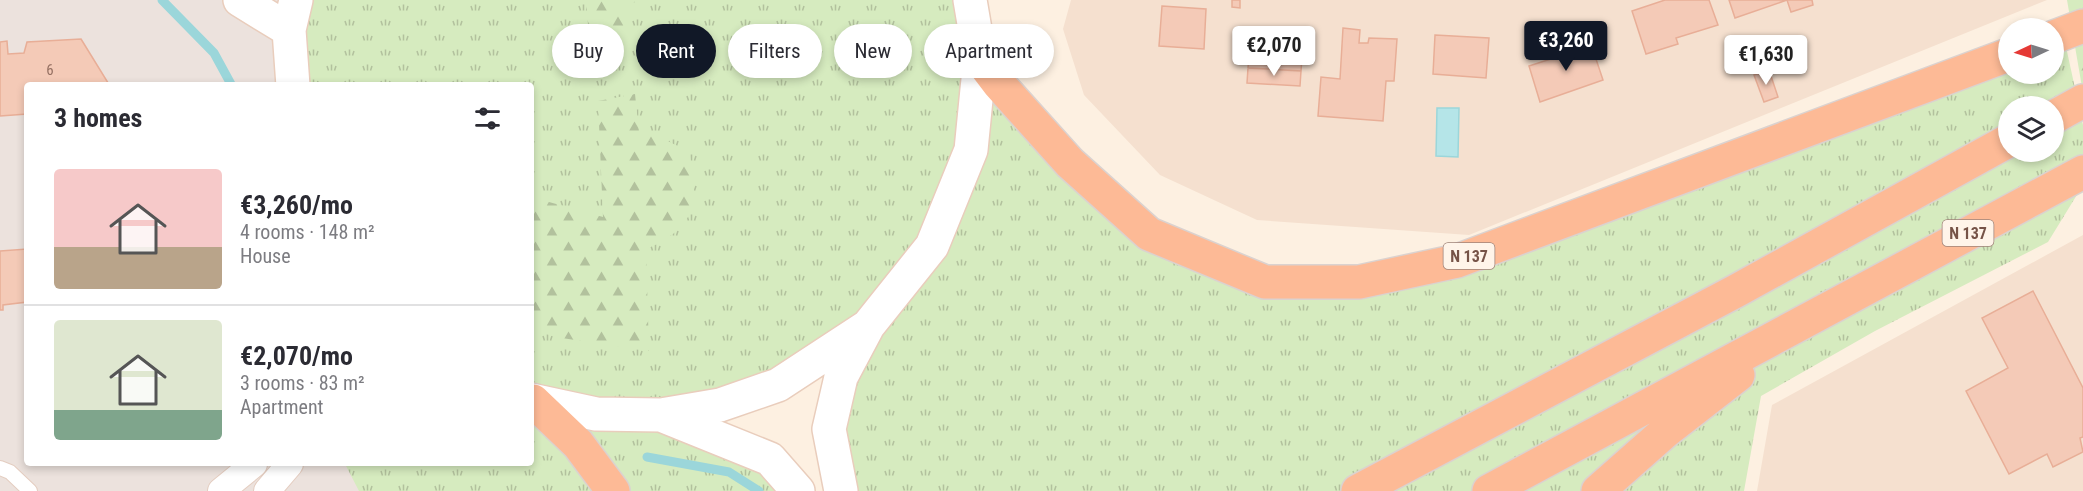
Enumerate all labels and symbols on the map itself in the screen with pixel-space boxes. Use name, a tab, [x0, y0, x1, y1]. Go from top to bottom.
north arrow	[1998, 18, 2064, 84]
pin: €3,260	[1517, 21, 1615, 72]
pin: €2,070	[1225, 26, 1323, 77]
pin: €1,630	[1717, 35, 1815, 86]
house number: 6	[46, 61, 54, 79]
road number: N 137	[1942, 220, 1994, 246]
road number: N 137	[1444, 243, 1494, 269]

